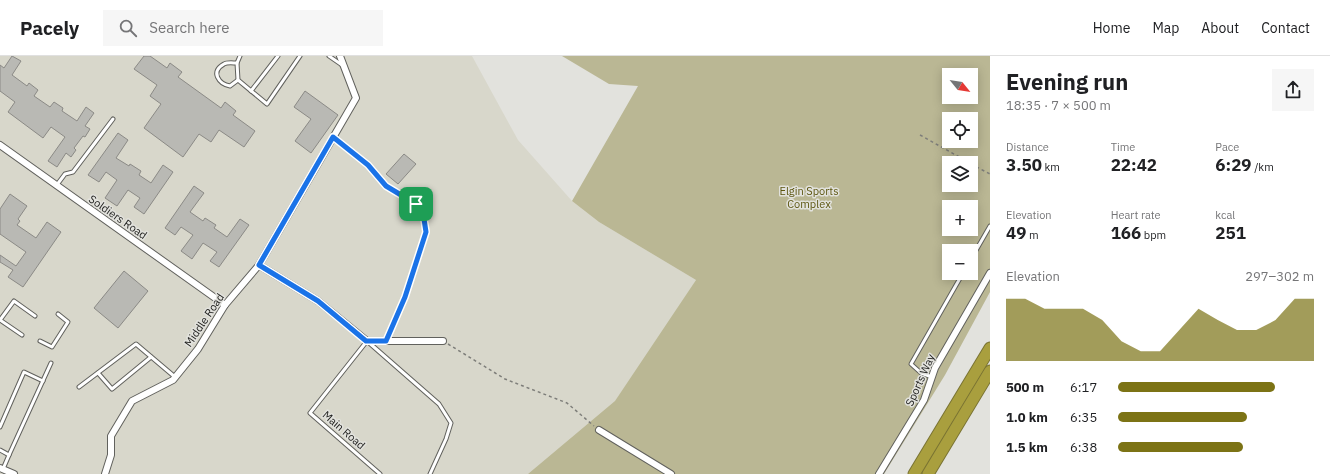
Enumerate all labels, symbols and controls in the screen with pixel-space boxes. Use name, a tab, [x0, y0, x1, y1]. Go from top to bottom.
search box	[103, 10, 383, 46]
text: Pacely	[20, 16, 79, 40]
icon: search	[117, 17, 139, 39]
text: Search here	[149, 18, 230, 37]
text: Home	[1093, 19, 1130, 37]
text: Map	[1152, 19, 1179, 37]
text: About	[1201, 19, 1239, 37]
text: Contact	[1261, 19, 1310, 37]
text: Evening run	[1006, 67, 1128, 96]
north arrow	[942, 68, 978, 104]
map controls	[942, 68, 978, 280]
button: share	[1272, 69, 1314, 111]
text: 18:35 · 7 × 500 m	[1006, 97, 1111, 114]
button: locate	[942, 112, 978, 148]
text: Distance	[1006, 140, 1049, 154]
text: Time	[1111, 140, 1135, 154]
text: Pace	[1215, 140, 1239, 154]
text: 3.50	[1006, 154, 1042, 176]
text: 22:42	[1111, 154, 1157, 176]
text: 6:29	[1215, 154, 1252, 176]
button: layers	[942, 156, 978, 192]
text: km	[1042, 160, 1060, 174]
text: /km	[1252, 160, 1274, 174]
park label: Elgin Sports Complex	[779, 184, 839, 211]
pin	[399, 187, 433, 221]
street label: Soldiers Road	[86, 192, 150, 242]
icon: arrive	[405, 193, 427, 215]
button: +	[942, 200, 978, 236]
text: Elevation	[1006, 208, 1052, 222]
text: Heart rate	[1111, 208, 1161, 222]
text: kcal	[1215, 208, 1235, 222]
text: 49	[1006, 222, 1026, 244]
text: 166	[1111, 222, 1141, 244]
text: 251	[1215, 222, 1246, 244]
text: m	[1026, 228, 1039, 242]
text: bpm	[1141, 228, 1166, 242]
button: −	[942, 244, 978, 280]
text: Elevation	[1006, 268, 1060, 285]
text: 297–302 m	[1245, 268, 1314, 285]
street label: Middle Road	[181, 291, 227, 349]
street label: Sports Way	[902, 351, 938, 408]
text: 500 m	[1006, 379, 1044, 396]
text: 6:17	[1070, 379, 1097, 396]
street label: Main Road	[320, 408, 368, 452]
text: 1.0 km	[1006, 409, 1048, 426]
text: 6:35	[1070, 409, 1097, 426]
text: 1.5 km	[1006, 439, 1048, 456]
text: 6:38	[1070, 439, 1097, 456]

